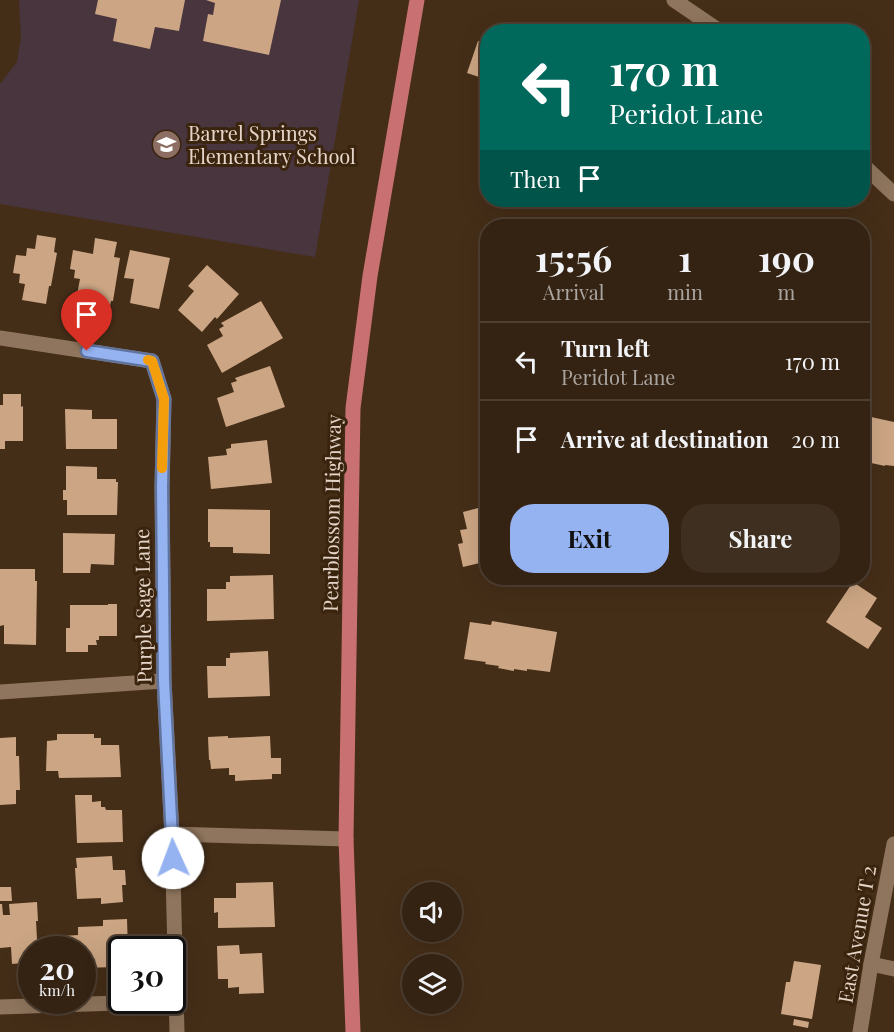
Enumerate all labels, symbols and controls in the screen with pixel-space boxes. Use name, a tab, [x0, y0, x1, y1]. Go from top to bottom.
text: 170 m	[609, 41, 719, 97]
icon: left	[510, 48, 588, 126]
text: Peridot Lane	[609, 95, 764, 131]
place label: Barrel Springs Elementary School	[188, 119, 356, 169]
school or university icon: Barrel Springs Elementary School	[151, 128, 183, 160]
icon: arrive	[573, 162, 606, 195]
text: Then	[510, 164, 561, 194]
text: 15:56	[535, 233, 612, 281]
text: 1	[678, 233, 692, 281]
text: 190	[758, 233, 815, 281]
text: Arrival	[543, 278, 604, 305]
text: min	[667, 278, 703, 305]
text: m	[778, 278, 795, 305]
pin	[61, 289, 112, 351]
icon: arrive	[70, 298, 103, 331]
text: Turn left	[561, 333, 650, 363]
icon: left	[510, 345, 543, 378]
text: 170 m	[785, 346, 840, 376]
text: Peridot Lane	[561, 363, 675, 390]
street label: Pearblossom Highway	[316, 414, 346, 612]
icon: arrive	[510, 423, 543, 456]
text: Arrive at destination	[561, 424, 769, 454]
text: 20 m	[791, 424, 840, 454]
button: Exit	[510, 504, 669, 573]
button: Share	[681, 504, 840, 573]
street label: Purple Sage Lane	[127, 529, 157, 683]
position arrow	[141, 826, 205, 890]
street label: East Avenue T 2	[831, 863, 881, 1005]
map controls	[402, 882, 462, 1014]
button: sound	[402, 882, 462, 942]
speed limit sign: 30	[108, 936, 186, 1014]
text: 20	[39, 948, 75, 988]
button: layers	[402, 954, 462, 1014]
text: km/h	[39, 980, 75, 1000]

